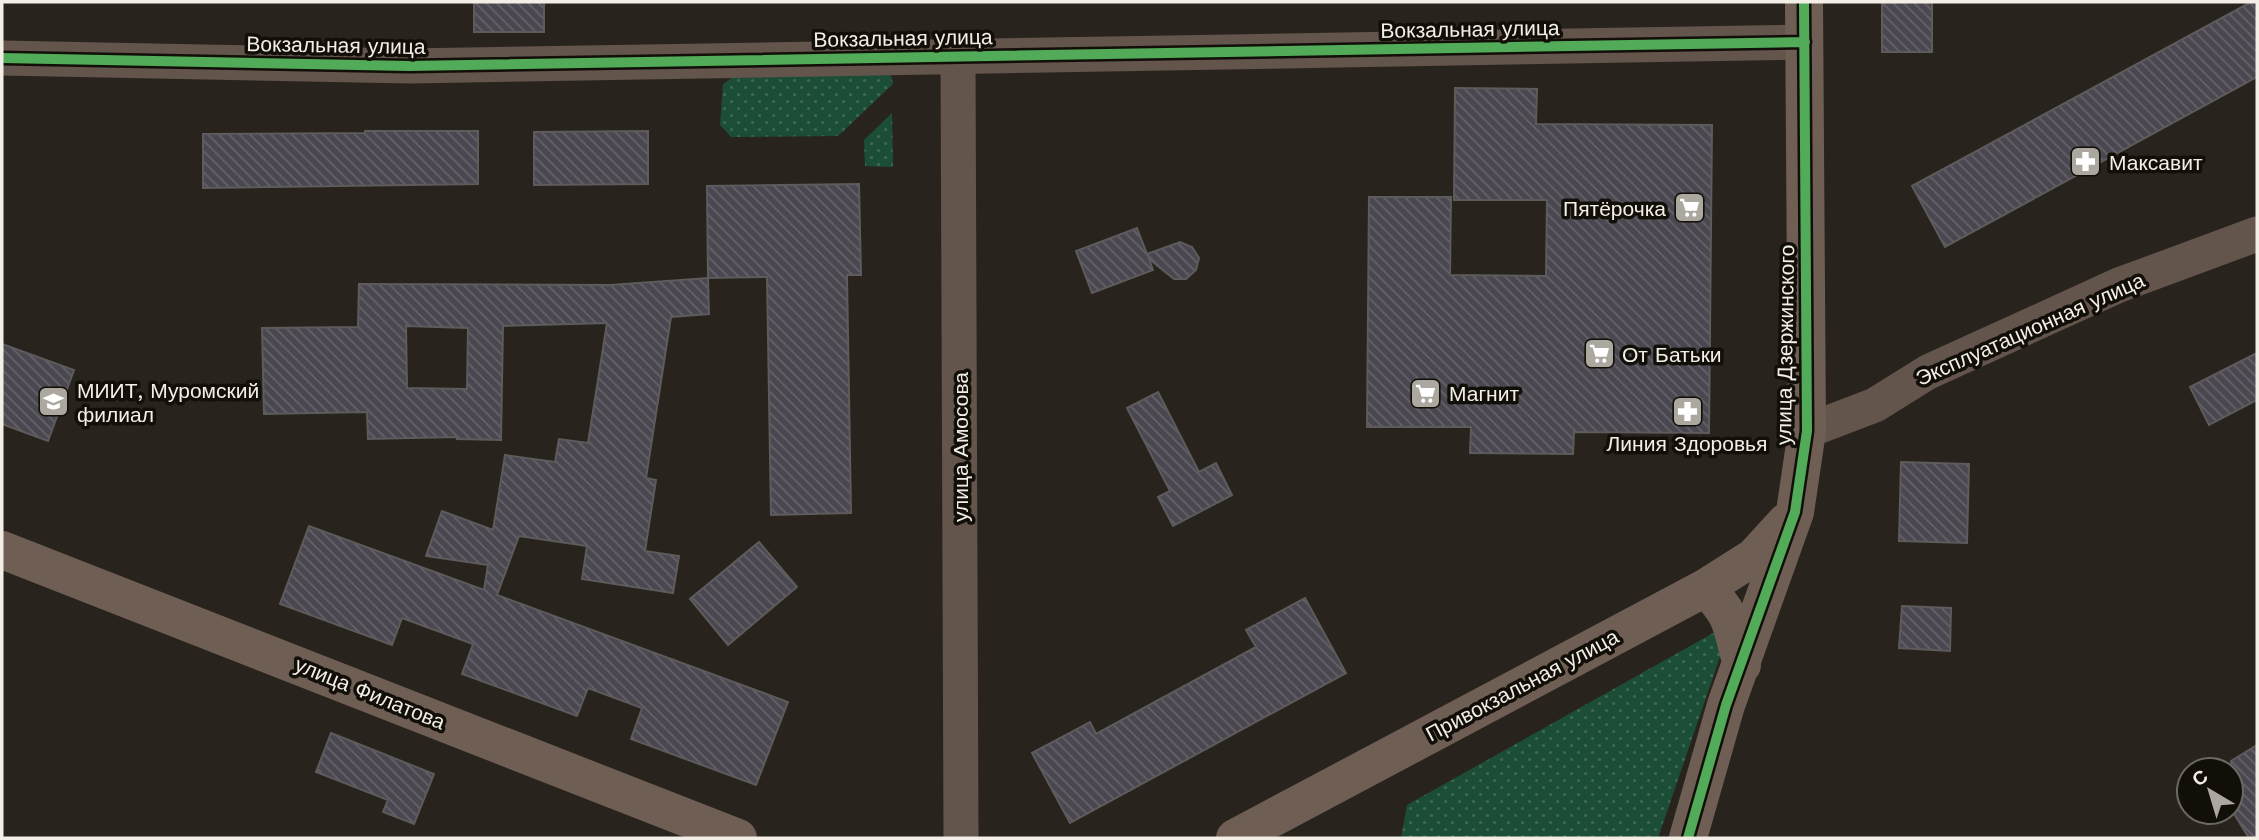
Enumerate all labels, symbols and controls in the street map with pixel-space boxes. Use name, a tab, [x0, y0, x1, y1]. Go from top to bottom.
street label: Вокзальная улица	[1380, 15, 1560, 43]
street label: Вокзальная улица	[813, 24, 993, 52]
street label: Вокзальная улица	[246, 31, 426, 59]
pharmacy icon: Максавит	[2069, 145, 2103, 179]
place label: Максавит	[2109, 150, 2203, 175]
supermarket icon: Пятёрочка	[1672, 191, 1706, 225]
place label: Пятёрочка	[1563, 196, 1666, 221]
street label: улица Дзержинского	[1771, 245, 1799, 445]
street label: Эксплуатационная улица	[1912, 267, 2149, 391]
supermarket icon: От Батьки	[1582, 337, 1616, 371]
place label: От Батьки	[1622, 342, 1722, 367]
street label: улица Амосова	[948, 372, 973, 522]
supermarket icon: Магнит	[1409, 376, 1443, 410]
place label: МИИТ, Муромский филиал	[77, 378, 259, 427]
place label: Магнит	[1449, 381, 1519, 406]
school or university icon: МИИТ, Муромский филиал	[37, 385, 71, 419]
pharmacy icon: Линия Здоровья	[1670, 394, 1704, 428]
place label: Линия Здоровья	[1607, 431, 1767, 456]
street label: Привокзальная улица	[1421, 623, 1623, 746]
street label: улица Филатова	[291, 651, 449, 735]
north arrow	[2175, 756, 2245, 826]
text: С	[2187, 765, 2213, 791]

